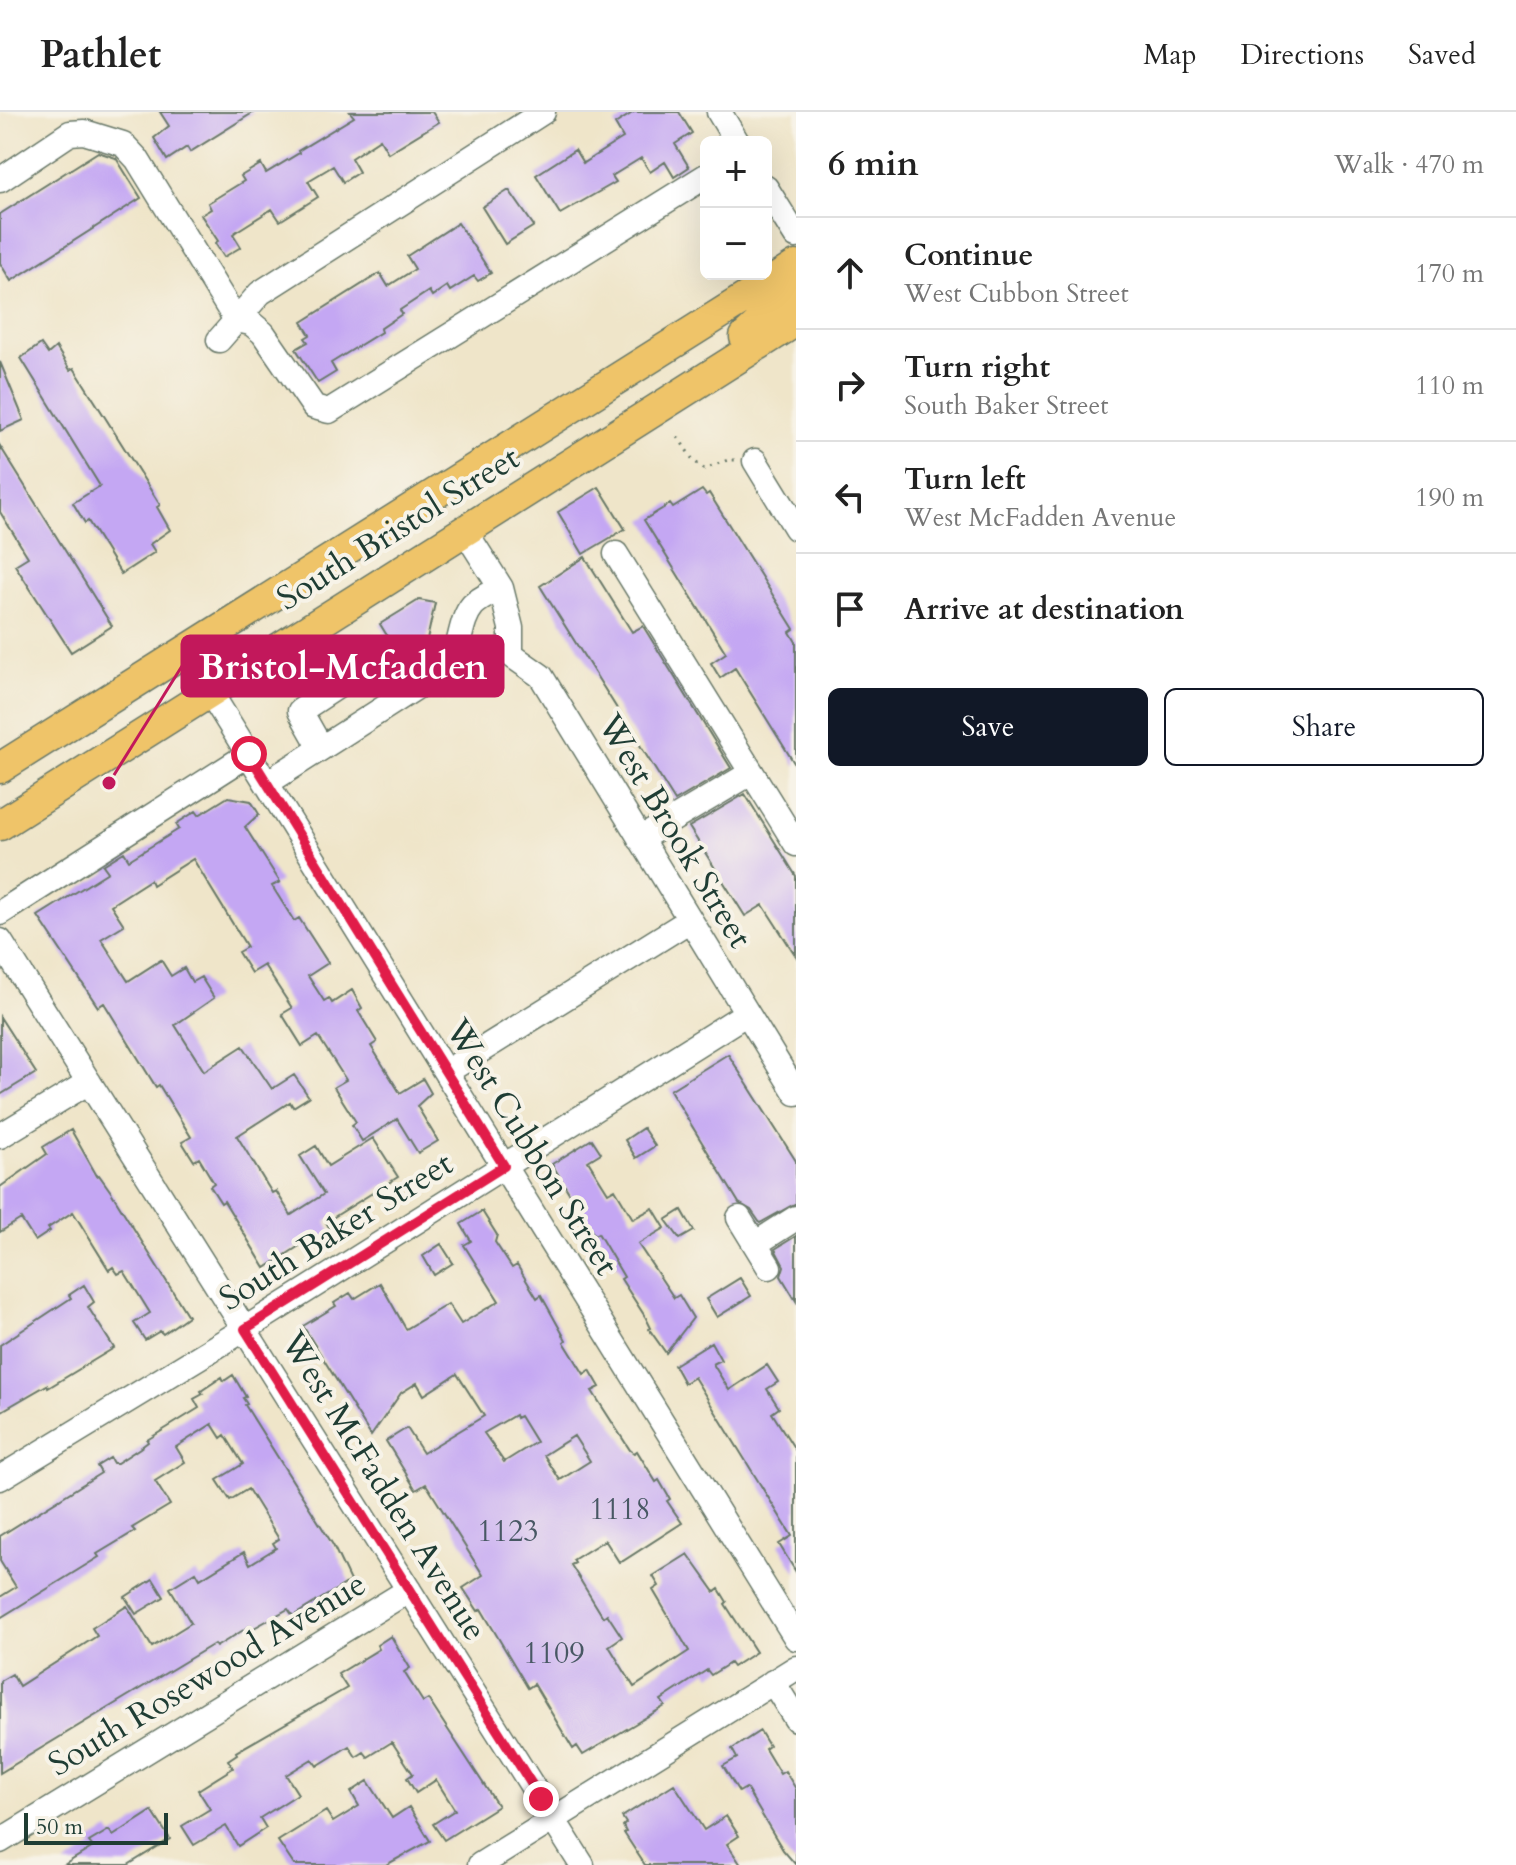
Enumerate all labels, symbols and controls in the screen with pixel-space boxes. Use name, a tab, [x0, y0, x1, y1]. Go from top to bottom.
text: Pathlet	[40, 29, 161, 81]
text: Map	[1143, 36, 1197, 74]
text: Directions	[1241, 36, 1364, 74]
text: Saved	[1408, 36, 1476, 74]
map controls	[700, 136, 772, 280]
button: +	[700, 136, 772, 208]
text: 6 min	[828, 141, 919, 187]
text: Walk · 470 m	[1334, 147, 1484, 182]
button: −	[700, 208, 772, 280]
text: Continue	[904, 235, 1033, 276]
icon: ahead	[828, 251, 872, 295]
text: 170 m	[1415, 256, 1484, 291]
text: West Cubbon Street	[904, 276, 1129, 311]
text: Turn right	[904, 347, 1050, 388]
icon: right	[828, 363, 872, 407]
text: 110 m	[1415, 368, 1484, 403]
text: South Baker Street	[904, 388, 1108, 423]
street label: South Bristol Street	[268, 435, 528, 621]
text: Turn left	[904, 459, 1026, 500]
icon: left	[828, 475, 872, 519]
text: 190 m	[1415, 480, 1484, 515]
text: West McFadden Avenue	[904, 500, 1176, 535]
icon: arrive	[828, 587, 872, 631]
text: Arrive at destination	[904, 589, 1184, 630]
callout: Bristol-Mcfadden	[182, 636, 503, 696]
text: Bristol-Mcfadden	[199, 643, 487, 692]
button: Save	[828, 688, 1148, 766]
button: Share	[1164, 688, 1484, 766]
street label: West Brook Street	[586, 704, 763, 957]
route start	[231, 736, 267, 772]
street label: West Cubbon Street	[434, 1009, 630, 1284]
street label: South Baker Street	[210, 1141, 462, 1321]
street label: West McFadden Avenue	[270, 1322, 498, 1649]
house number: 1118	[589, 1489, 651, 1530]
house number: 1123	[477, 1511, 539, 1552]
street label: South Rosewood Avenue	[40, 1561, 374, 1787]
house number: 1109	[523, 1633, 585, 1674]
route end	[523, 1781, 559, 1817]
scale bar	[24, 1809, 168, 1845]
text: 50 m	[36, 1812, 83, 1842]

